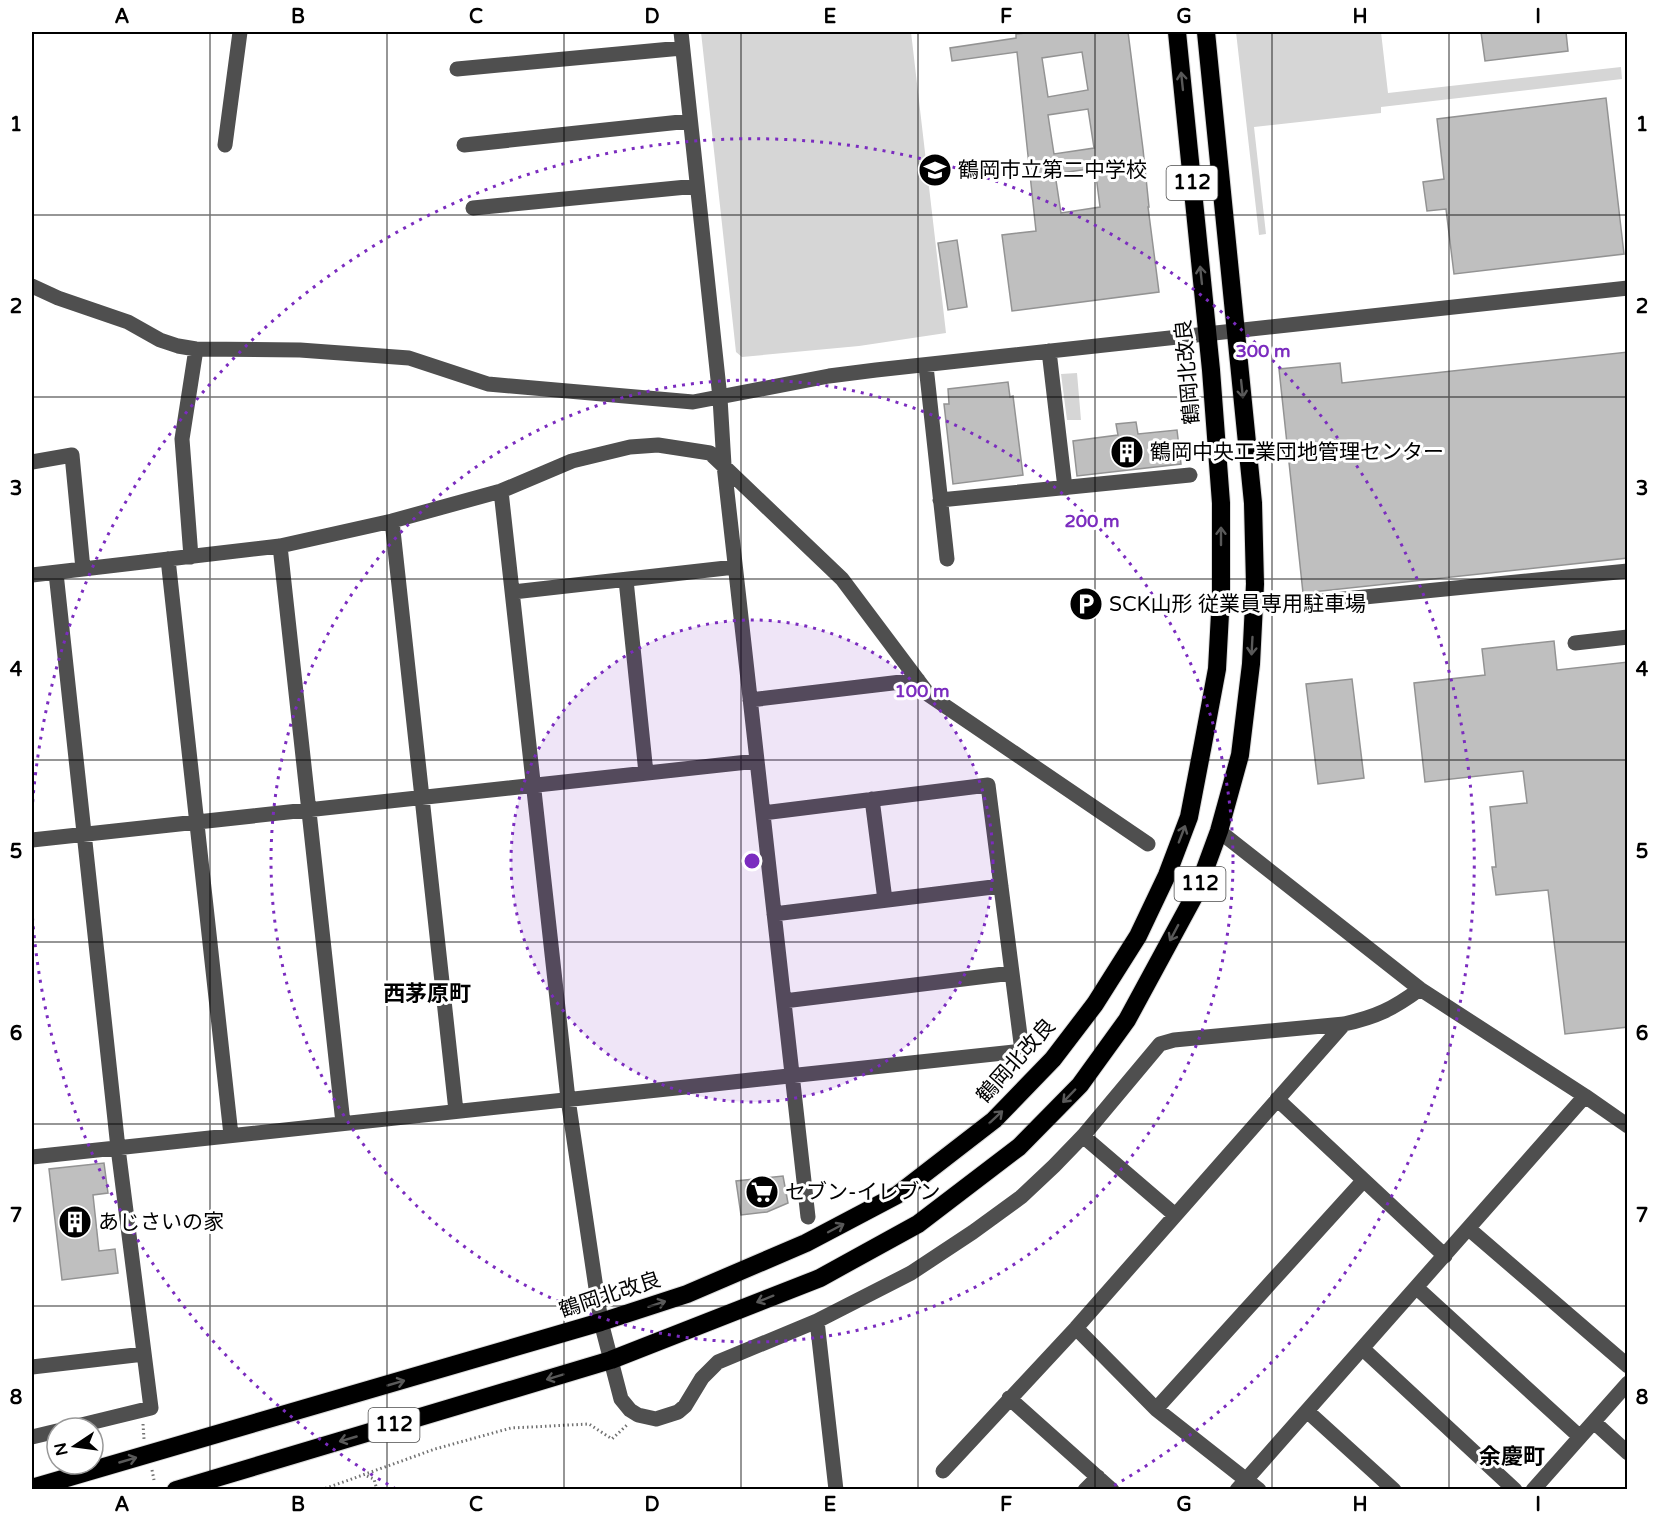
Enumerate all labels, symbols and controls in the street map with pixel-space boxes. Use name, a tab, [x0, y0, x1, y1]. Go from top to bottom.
text: A	[115, 5, 130, 29]
text: B	[291, 5, 305, 29]
text: C	[469, 5, 483, 29]
text: D	[644, 5, 660, 29]
text: E	[824, 5, 837, 29]
text: F	[1000, 5, 1012, 29]
text: G	[1176, 5, 1192, 29]
text: H	[1352, 5, 1368, 29]
text: I	[1535, 5, 1541, 29]
one-way arrow	[1176, 72, 1187, 92]
text: 1	[10, 113, 22, 137]
text: 1	[1636, 113, 1648, 137]
school or university icon: 鶴岡市立第二中学校	[917, 152, 953, 188]
place label: 鶴岡市立第二中学校	[958, 158, 1147, 183]
road number: 112	[1166, 166, 1218, 200]
one-way arrow	[1195, 266, 1206, 286]
text: 2	[10, 295, 22, 319]
text: 2	[1636, 295, 1648, 319]
street label: 鶴岡北改良	[1171, 319, 1205, 425]
text: 300 m	[1235, 340, 1291, 362]
one-way arrow	[1237, 379, 1248, 399]
building icon: 鶴岡中央工業団地管理センター	[1109, 434, 1145, 470]
place label: 鶴岡中央工業団地管理センター	[1150, 440, 1444, 465]
text: 3	[10, 477, 22, 501]
text: 3	[1636, 477, 1648, 501]
text: 200 m	[1064, 510, 1120, 532]
one-way arrow	[1215, 527, 1227, 547]
parking icon: SCK山形 従業員専用駐車場	[1068, 586, 1104, 622]
place label: SCK山形 従業員専用駐車場	[1109, 592, 1366, 617]
one-way arrow	[1246, 636, 1257, 656]
text: 4	[10, 658, 23, 682]
text: 4	[1636, 658, 1649, 682]
text: 100 m	[894, 680, 950, 702]
one-way arrow	[1178, 826, 1189, 844]
text: 5	[10, 840, 22, 864]
text: 5	[1636, 840, 1648, 864]
centre of rings	[742, 851, 762, 871]
road number: 112	[1174, 867, 1226, 901]
one-way arrow	[1168, 924, 1180, 941]
district label: 西茅原町	[383, 981, 471, 1007]
street label: 鶴岡北改良	[972, 1014, 1060, 1108]
text: 6	[10, 1022, 22, 1046]
text: 6	[1636, 1022, 1648, 1046]
one-way arrow	[1062, 1089, 1076, 1104]
one-way arrow	[988, 1110, 1003, 1124]
supermarket icon: セブン-イレブン	[744, 1174, 780, 1210]
place label: セブン-イレブン	[785, 1180, 941, 1205]
text: 7	[10, 1204, 22, 1228]
building icon: あじさいの家	[57, 1204, 93, 1240]
text: 7	[1636, 1204, 1648, 1228]
place label: あじさいの家	[98, 1210, 224, 1235]
one-way arrow	[827, 1221, 845, 1233]
street label: 鶴岡北改良	[556, 1267, 664, 1323]
one-way arrow	[756, 1294, 775, 1305]
one-way arrow	[647, 1298, 666, 1309]
one-way arrow	[546, 1372, 565, 1383]
one-way arrow	[386, 1377, 405, 1388]
text: 8	[10, 1386, 22, 1410]
text: 8	[1636, 1386, 1648, 1410]
road number: 112	[368, 1408, 420, 1442]
north arrow	[45, 1416, 105, 1476]
one-way arrow	[339, 1434, 358, 1445]
text: N	[50, 1441, 73, 1458]
district label: 余慶町	[1479, 1444, 1545, 1470]
one-way arrow	[118, 1454, 137, 1465]
text: A	[115, 1493, 130, 1517]
text: B	[291, 1493, 305, 1517]
text: C	[469, 1493, 483, 1517]
text: D	[644, 1493, 660, 1517]
text: E	[824, 1493, 837, 1517]
text: F	[1000, 1493, 1012, 1517]
text: G	[1176, 1493, 1192, 1517]
text: H	[1352, 1493, 1368, 1517]
text: I	[1535, 1493, 1541, 1517]

